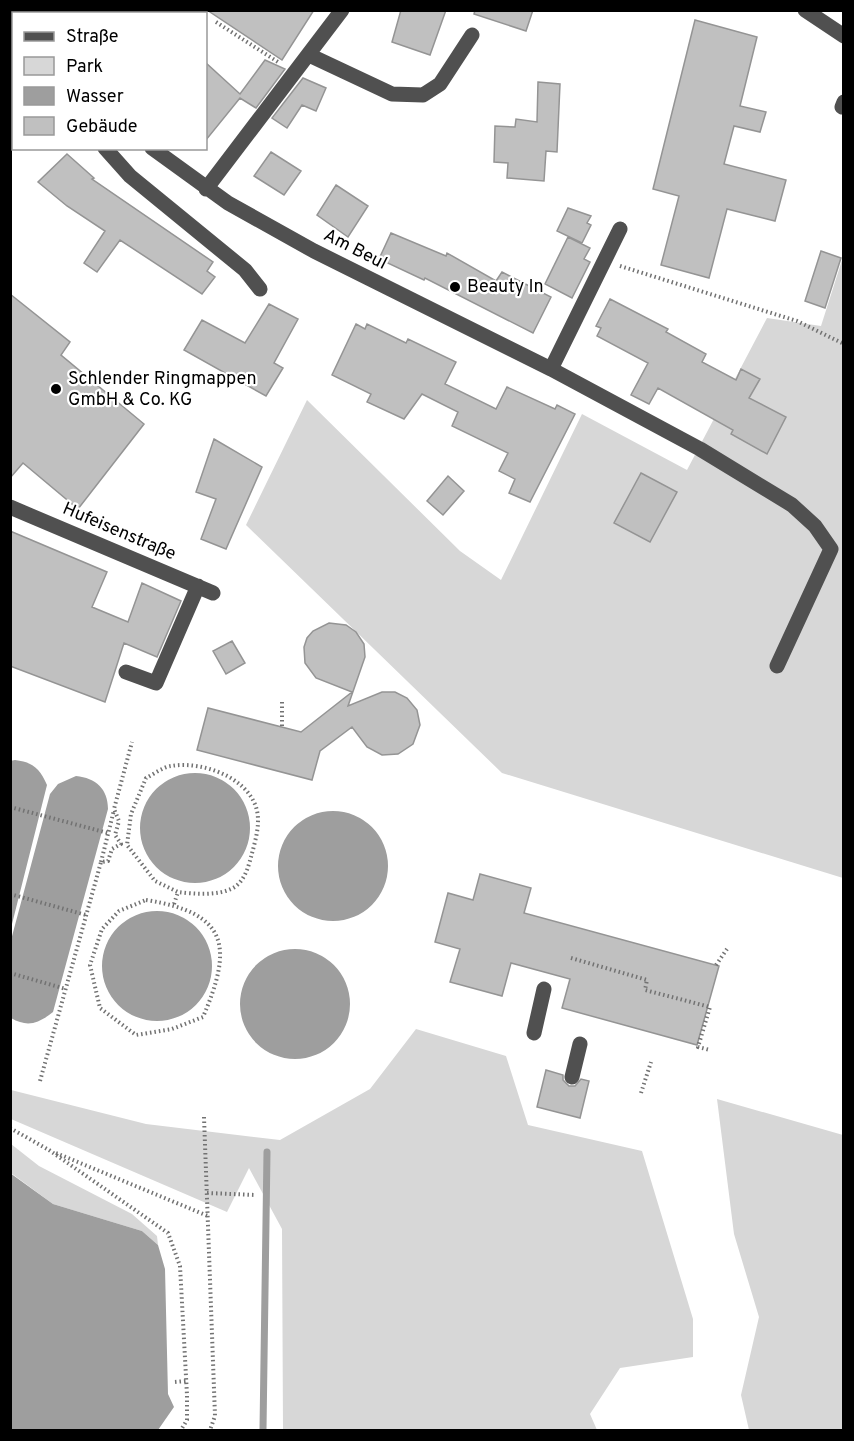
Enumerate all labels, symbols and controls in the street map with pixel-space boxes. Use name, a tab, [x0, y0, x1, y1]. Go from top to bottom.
legend	[12, 12, 207, 150]
text: Straße	[66, 26, 118, 49]
text: Park	[66, 56, 103, 79]
text: Wasser	[66, 86, 124, 109]
text: Gebäude	[66, 116, 138, 139]
street label: Am Beul	[319, 224, 391, 276]
place label: Beauty In	[467, 276, 544, 299]
marker: Beauty In	[448, 280, 462, 294]
place label: Schlender Ringmappen GmbH & Co. KG	[68, 368, 257, 412]
marker: Schlender Ringmappen GmbH & Co. KG	[49, 382, 63, 396]
street label: Hufeisenstraße	[59, 498, 179, 566]

